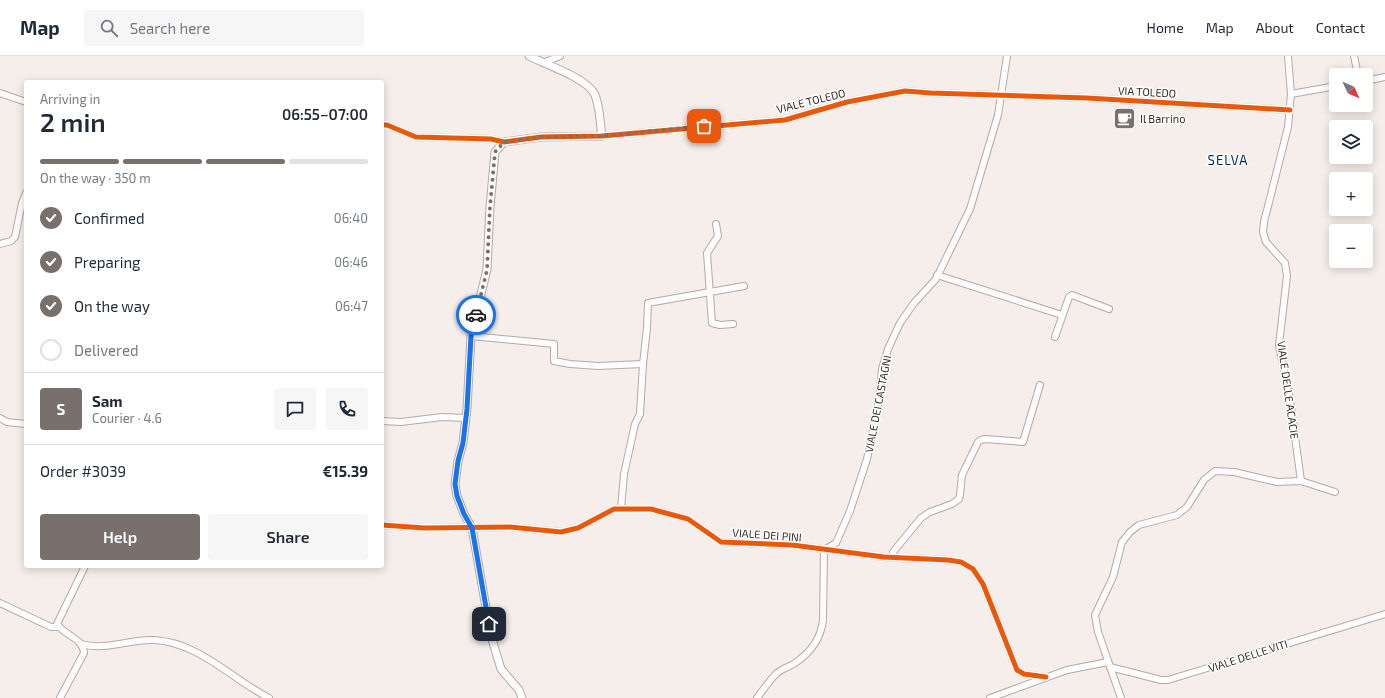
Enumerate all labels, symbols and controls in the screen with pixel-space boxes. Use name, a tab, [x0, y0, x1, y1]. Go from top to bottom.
search box	[84, 10, 364, 46]
text: Map	[20, 16, 60, 39]
icon: search	[98, 17, 120, 39]
text: Search here	[130, 19, 210, 37]
text: Home	[1147, 19, 1184, 36]
text: Map	[1206, 19, 1234, 36]
text: About	[1256, 19, 1294, 36]
text: Contact	[1316, 19, 1365, 36]
north arrow	[1329, 68, 1373, 112]
map controls	[1329, 68, 1373, 268]
street label: VIA TOLEDO	[1118, 83, 1177, 100]
street label: VIALE TOLEDO	[775, 86, 847, 115]
text: Arriving in	[40, 91, 100, 107]
text: 06:55–07:00	[282, 105, 368, 123]
text: 2 min	[40, 106, 106, 137]
cafe icon: Il Barrino	[1112, 106, 1138, 132]
pin	[687, 109, 721, 143]
place label: Il Barrino	[1140, 112, 1185, 125]
icon: bag	[693, 115, 715, 137]
button: layers	[1329, 120, 1373, 164]
district label: SELVA	[1208, 152, 1248, 168]
text: On the way · 350 m	[40, 170, 151, 186]
button: +	[1329, 172, 1373, 216]
icon: check	[40, 207, 62, 229]
text: Confirmed	[74, 209, 145, 227]
text: 06:40	[334, 210, 368, 226]
button: −	[1329, 224, 1373, 268]
icon: check	[40, 251, 62, 273]
text: Preparing	[74, 253, 140, 271]
text: 06:46	[334, 254, 368, 270]
icon: check	[40, 295, 62, 317]
courier	[456, 295, 496, 335]
text: On the way	[74, 297, 150, 315]
text: 06:47	[335, 298, 368, 314]
icon: car	[465, 304, 487, 326]
street label: VIALE DELLE ACACIE	[1275, 340, 1302, 440]
text: Delivered	[74, 341, 139, 359]
street label: VIALE DEI CASTAGNI	[862, 354, 893, 454]
button: chat	[274, 388, 316, 430]
button: phone	[326, 388, 368, 430]
text: Sam	[92, 392, 123, 410]
text: S	[57, 400, 65, 418]
text: Courier · 4.6	[92, 410, 162, 426]
text: Order #3039	[40, 462, 126, 480]
text: €15.39	[323, 462, 368, 480]
button: Help	[40, 514, 200, 560]
button: Share	[208, 514, 368, 560]
street label: VIALE DEI PINI	[732, 526, 802, 543]
pin	[472, 607, 506, 641]
icon: home	[478, 613, 500, 635]
street label: VIALE DELLE VITI	[1207, 637, 1289, 674]

